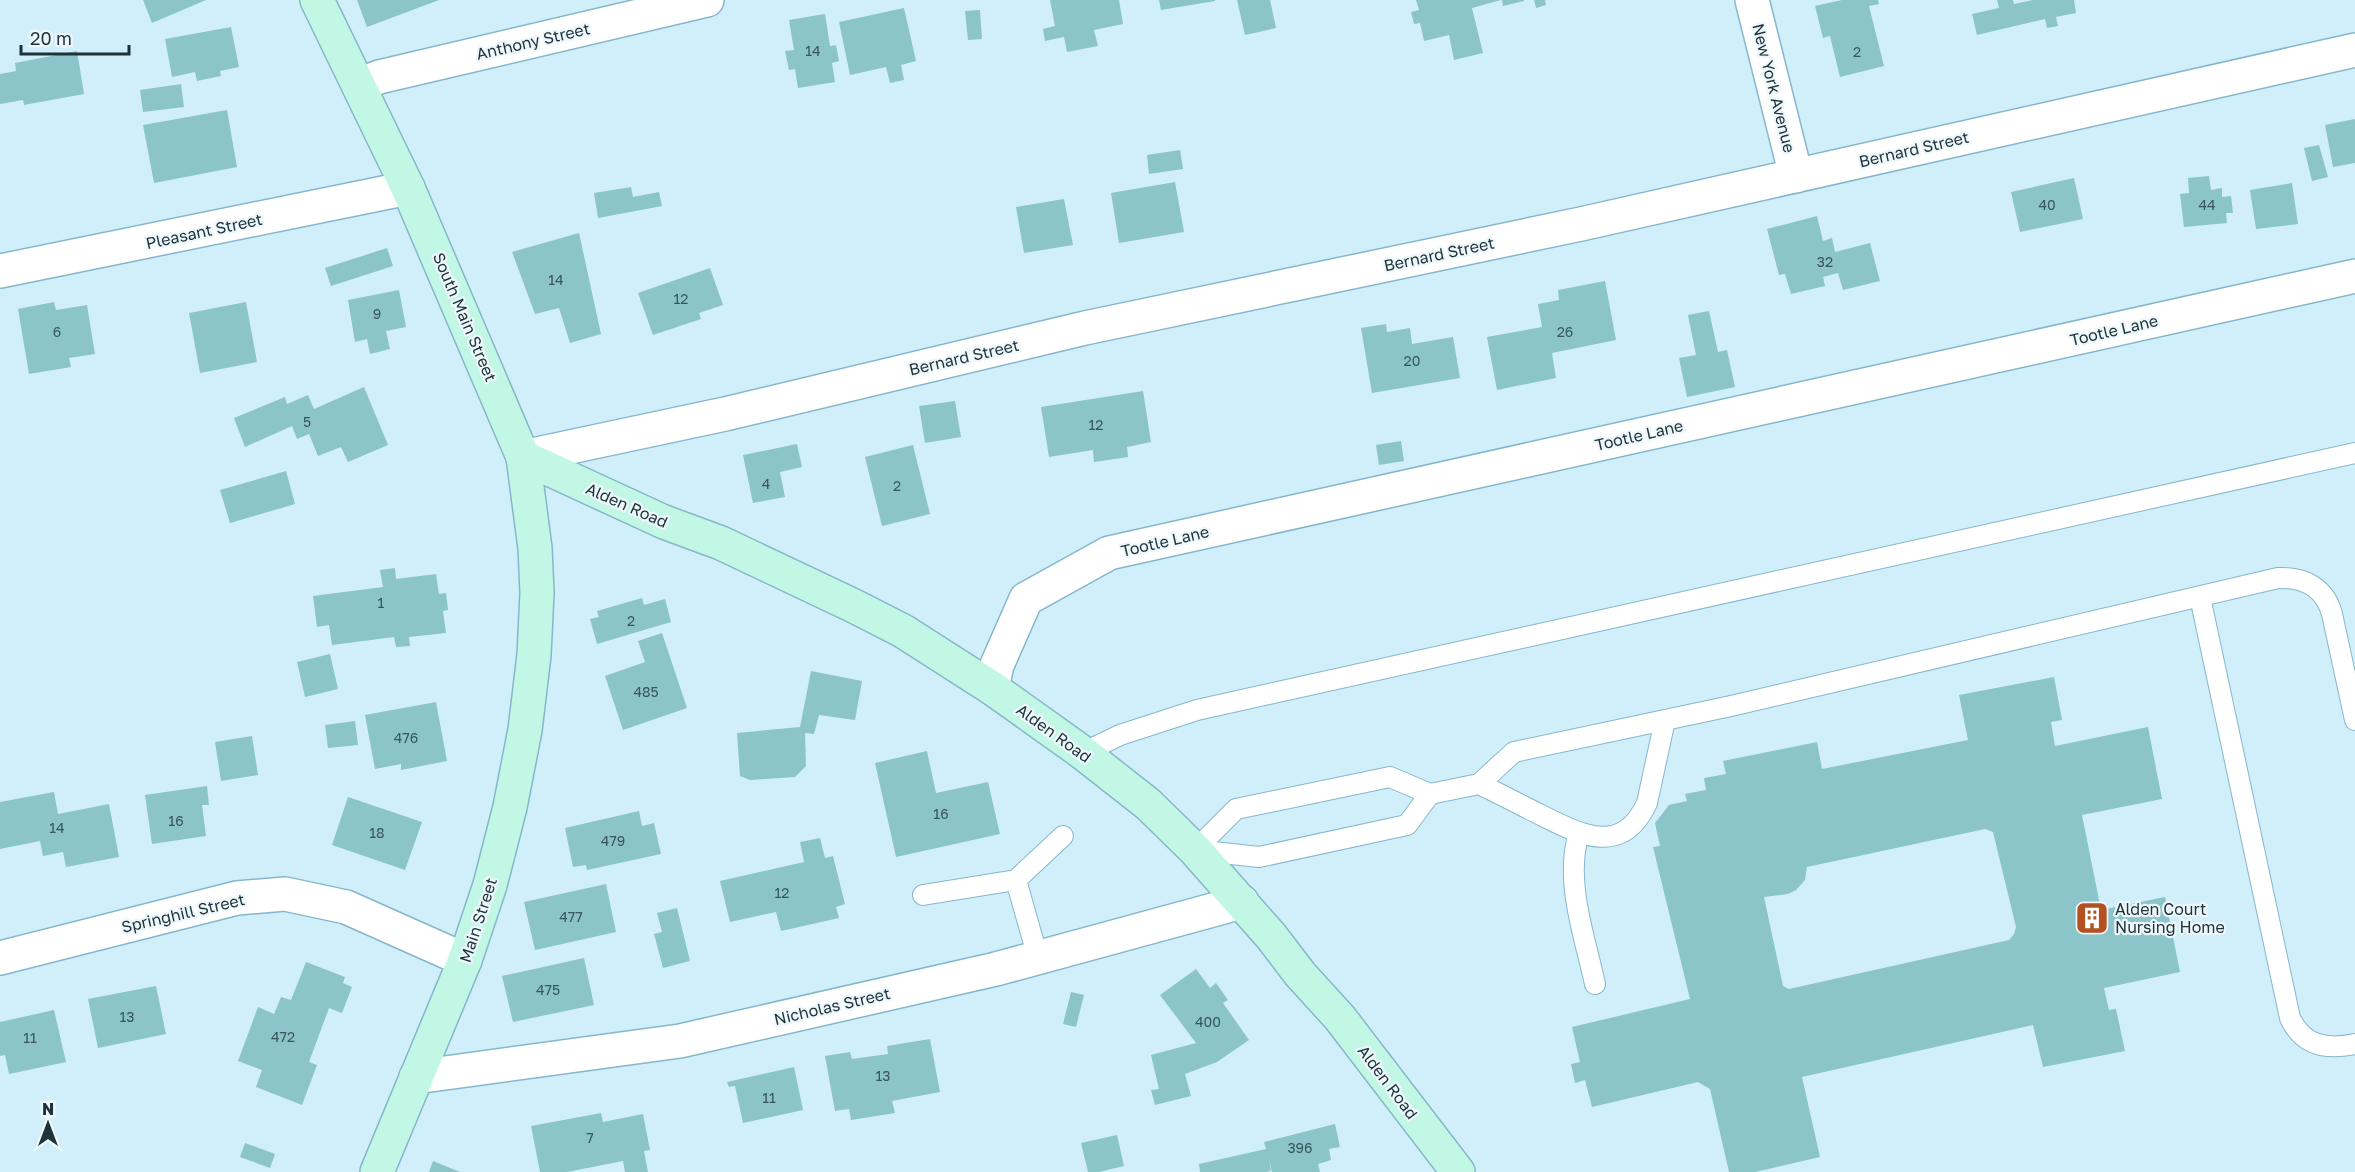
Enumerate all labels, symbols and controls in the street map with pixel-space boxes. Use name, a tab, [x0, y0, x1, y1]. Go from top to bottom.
scale bar	[21, 18, 129, 56]
street label: Anthony Street	[474, 18, 592, 64]
street label: New York Avenue	[1748, 21, 1800, 155]
text: 20 m	[30, 27, 72, 49]
house number: 14	[805, 42, 821, 59]
house number: 2	[1853, 43, 1861, 60]
street label: Bernard Street	[1857, 127, 1971, 171]
house number: 40	[2038, 196, 2056, 213]
house number: 44	[2198, 196, 2216, 213]
street label: Pleasant Street	[144, 209, 264, 253]
street label: Bernard Street	[1382, 233, 1496, 275]
street label: South Main Street	[429, 250, 501, 384]
house number: 32	[1817, 253, 1833, 270]
house number: 14	[548, 271, 564, 288]
house number: 12	[674, 290, 688, 307]
house number: 9	[373, 305, 381, 322]
street label: Tootle Lane	[2068, 310, 2160, 350]
house number: 6	[53, 323, 61, 340]
house number: 26	[1557, 323, 1573, 340]
street label: Bernard Street	[907, 335, 1021, 379]
house number: 20	[1404, 352, 1420, 369]
house number: 5	[303, 413, 311, 430]
street label: Tootle Lane	[1593, 415, 1685, 455]
house number: 12	[1089, 416, 1103, 433]
house number: 4	[762, 475, 770, 492]
house number: 2	[893, 477, 901, 494]
street label: Alden Road	[583, 478, 671, 532]
street label: Tootle Lane	[1119, 521, 1211, 561]
house number: 1	[378, 594, 385, 611]
house number: 2	[627, 612, 635, 629]
house number: 485	[633, 683, 659, 700]
street label: Alden Road	[1013, 699, 1095, 767]
house number: 476	[394, 729, 418, 746]
house number: 16	[933, 805, 949, 822]
house number: 16	[168, 812, 184, 829]
house number: 14	[49, 819, 65, 836]
house number: 18	[369, 824, 385, 841]
house number: 479	[601, 832, 625, 849]
street label: Main Street	[455, 875, 501, 965]
house number: 12	[775, 884, 789, 901]
street label: Springhill Street	[119, 889, 247, 937]
place label: Alden Court Nursing Home	[2115, 899, 2225, 937]
building icon: Alden Court Nursing Home	[2074, 900, 2110, 936]
house number: 477	[559, 908, 583, 925]
house number: 475	[536, 981, 560, 998]
street label: Nicholas Street	[772, 983, 892, 1029]
house number: 13	[120, 1008, 134, 1025]
house number: 400	[1195, 1013, 1221, 1030]
house number: 472	[271, 1028, 295, 1045]
house number: 11	[23, 1029, 37, 1046]
street label: Alden Road	[1354, 1041, 1422, 1123]
house number: 13	[876, 1067, 890, 1084]
house number: 11	[762, 1089, 776, 1106]
north arrow	[18, 1094, 78, 1154]
text: N	[42, 1099, 54, 1119]
house number: 7	[586, 1129, 594, 1146]
house number: 396	[1287, 1139, 1313, 1156]

